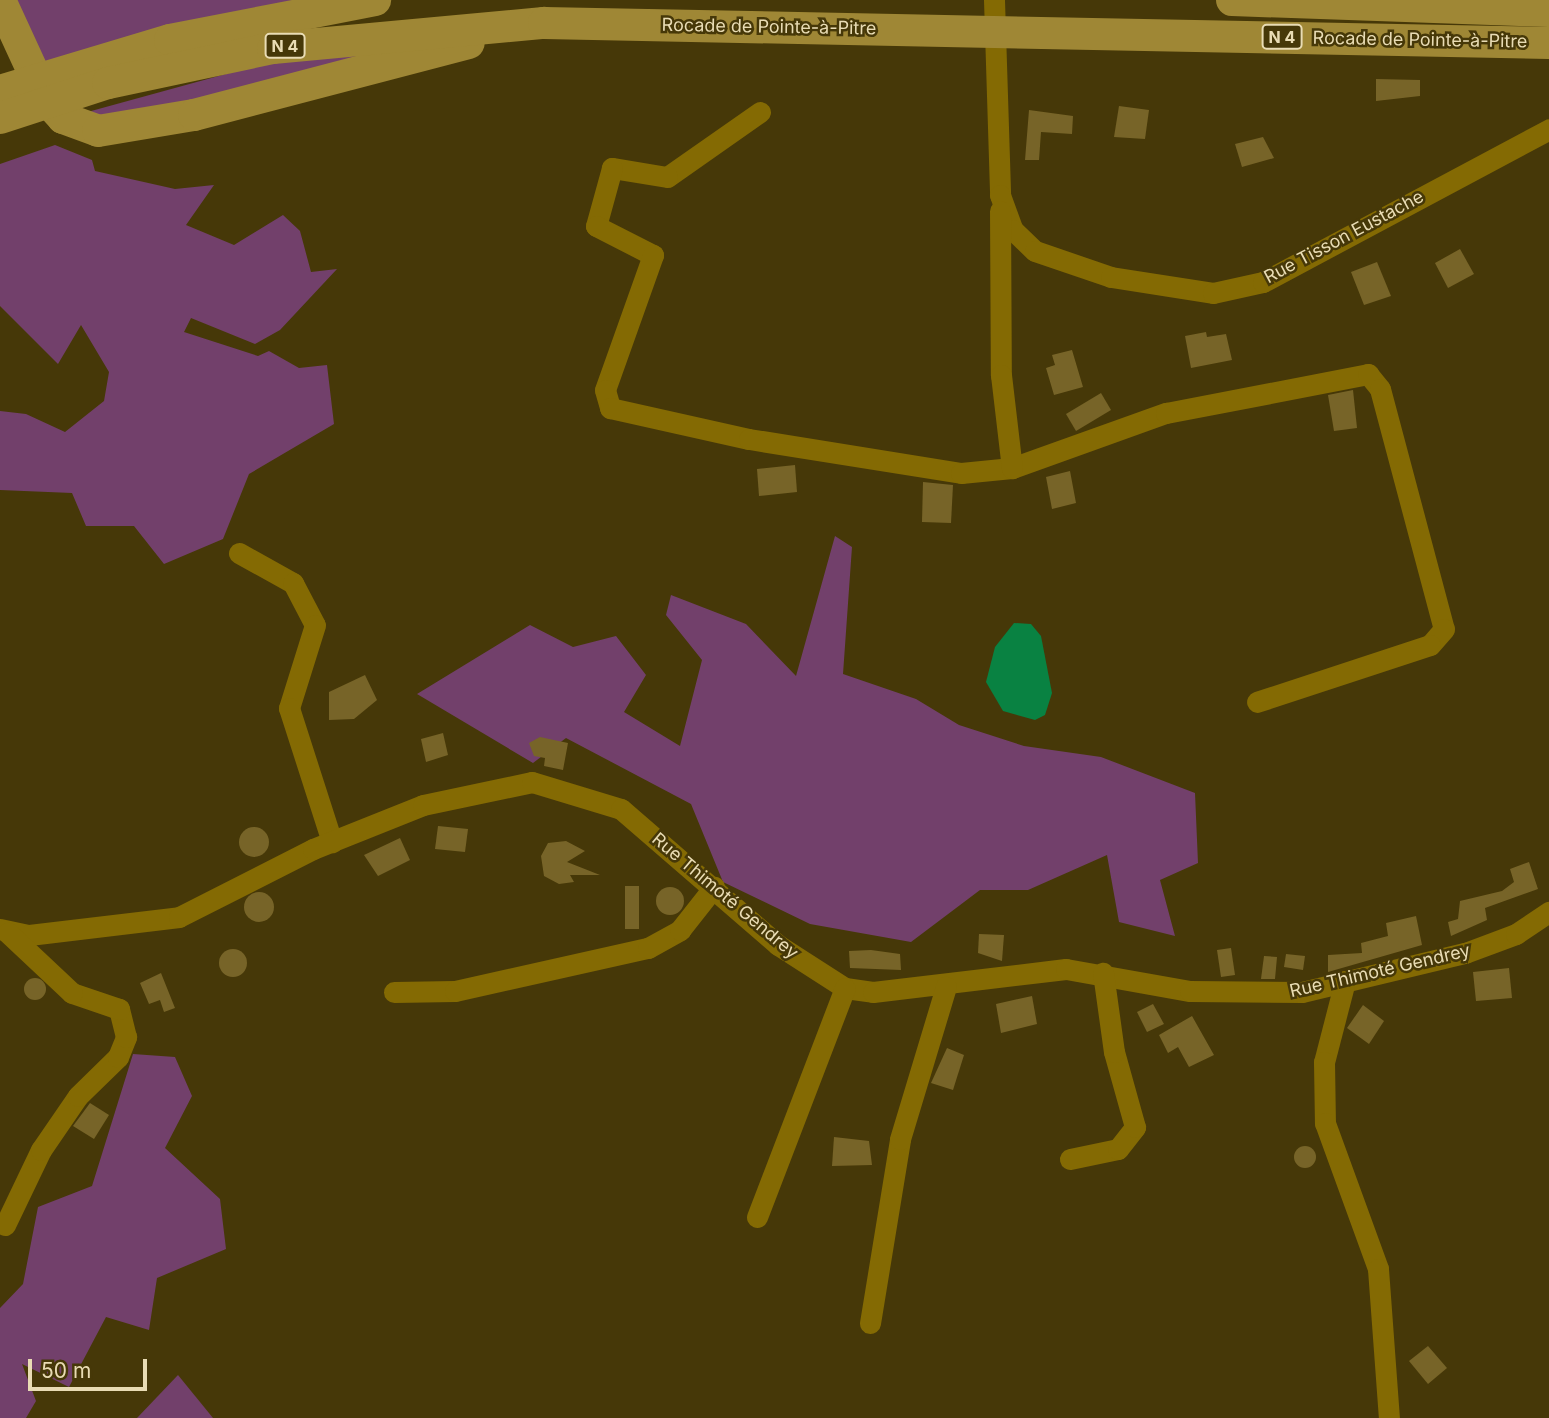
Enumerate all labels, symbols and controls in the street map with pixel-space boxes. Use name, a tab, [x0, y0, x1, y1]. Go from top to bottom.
street label: Rocade de Pointe-à-Pitre	[662, 14, 876, 40]
road number: N 4	[1261, 24, 1303, 50]
street label: Rocade de Pointe-à-Pitre	[1313, 27, 1527, 53]
road number: N 4	[264, 34, 306, 58]
street label: Rue Tisson Eustache	[1260, 186, 1428, 288]
street label: Rue Thimoté Gendrey	[647, 828, 803, 964]
street label: Rue Thimoté Gendrey	[1288, 940, 1472, 1002]
scale bar	[32, 1344, 150, 1388]
text: 50 m	[41, 1358, 91, 1383]

